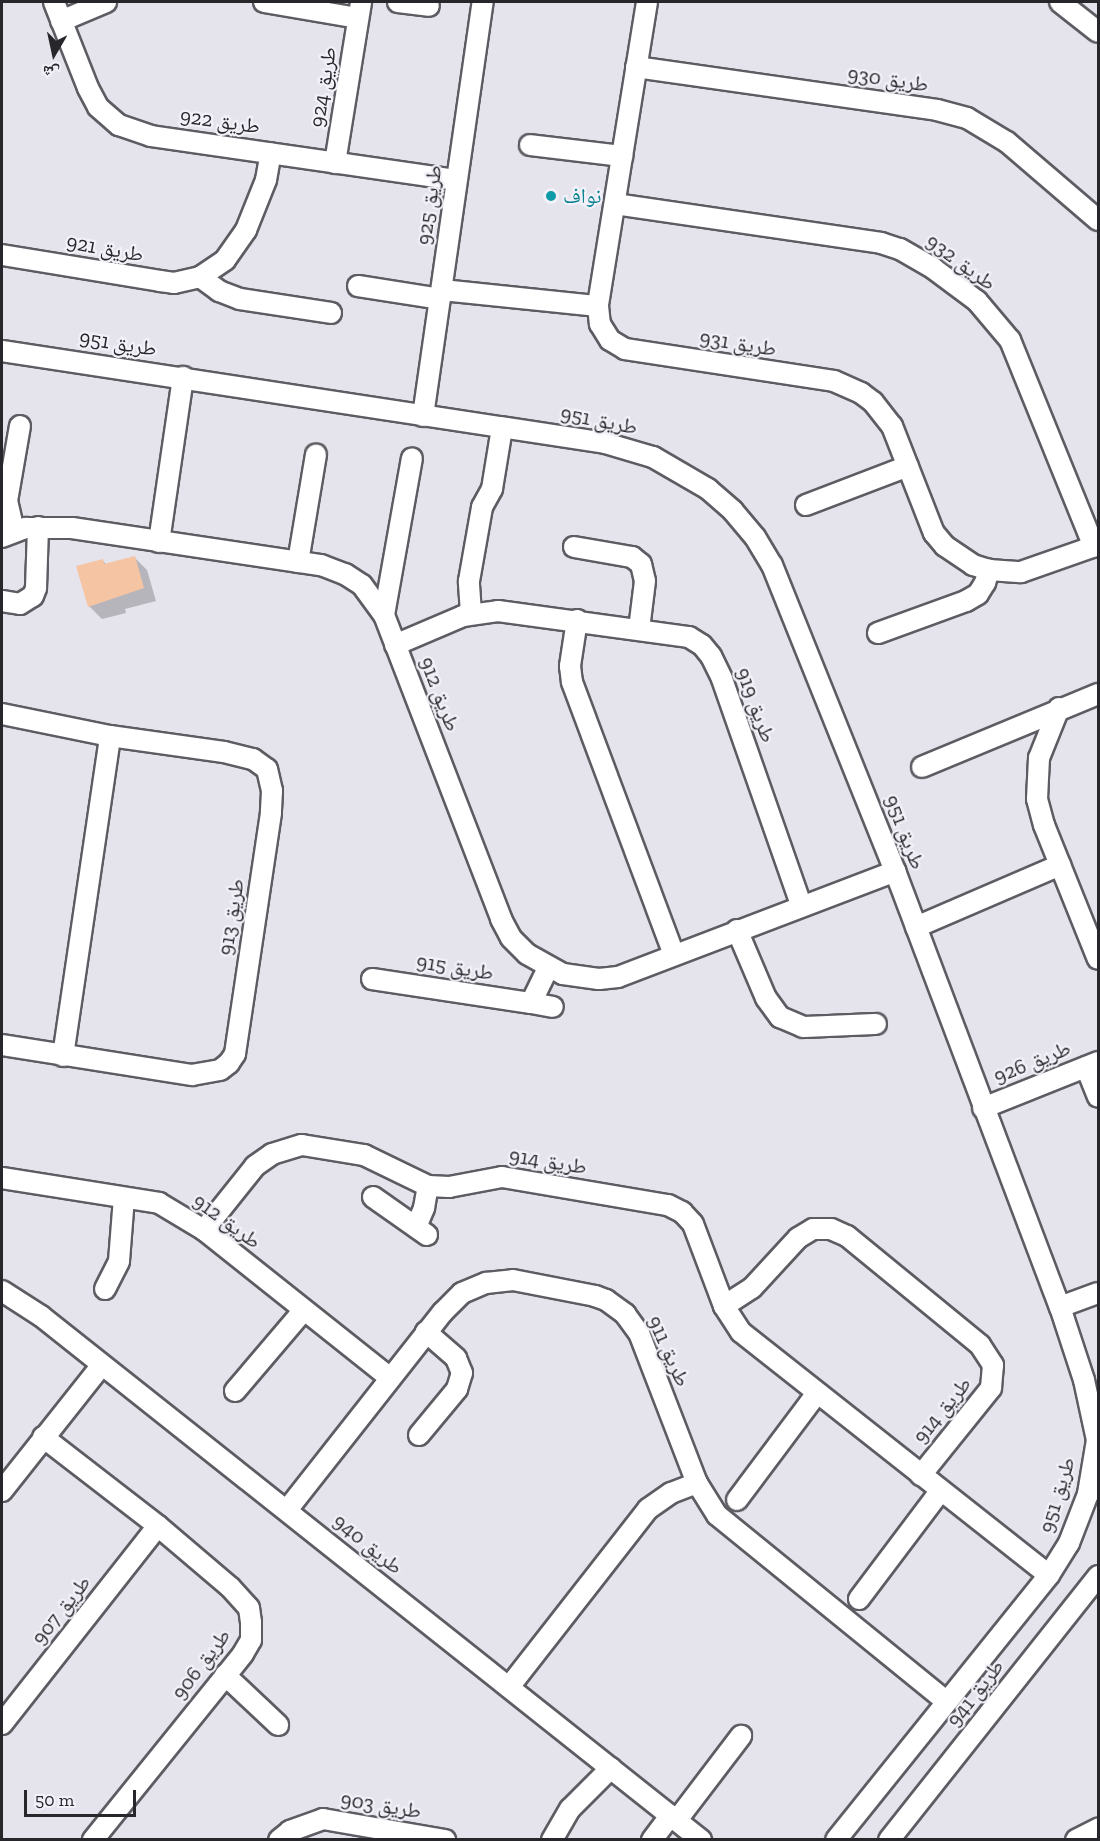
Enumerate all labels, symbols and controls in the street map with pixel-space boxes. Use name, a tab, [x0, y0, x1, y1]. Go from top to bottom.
north arrow	[24, 24, 84, 84]
street label: طريق 924	[304, 45, 342, 129]
street label: طريق 930	[846, 61, 930, 97]
text: ش	[41, 62, 61, 83]
street label: طريق 922	[178, 103, 262, 139]
street label: طريق 925	[411, 163, 447, 247]
place label: نواف	[563, 183, 601, 209]
marker: نواف	[544, 189, 558, 203]
street label: طريق 932	[921, 228, 1001, 296]
street label: طريق 921	[64, 229, 146, 267]
street label: طريق 951	[78, 324, 158, 362]
street label: طريق 931	[698, 325, 778, 361]
street label: طريق 951	[558, 400, 640, 440]
street label: طريق 912	[414, 653, 466, 735]
street label: طريق 919	[731, 664, 781, 746]
street label: طريق 951	[879, 791, 931, 873]
street label: طريق 913	[213, 877, 249, 957]
street label: طريق 915	[415, 948, 495, 986]
street label: طريق 926	[990, 1035, 1074, 1089]
street label: طريق 914	[507, 1142, 589, 1180]
street label: طريق 912	[188, 1188, 266, 1254]
street label: طريق 911	[642, 1312, 696, 1390]
street label: طريق 914	[908, 1372, 976, 1448]
street label: طريق 951	[1034, 1454, 1080, 1536]
street label: طريق 940	[328, 1508, 408, 1580]
street label: طريق 907	[26, 1570, 96, 1650]
street label: طريق 906	[166, 1624, 236, 1704]
street label: طريق 941	[941, 1654, 1009, 1732]
scale bar	[27, 1778, 140, 1816]
street label: طريق 903	[339, 1786, 423, 1824]
text: 50 m	[35, 1789, 74, 1811]

